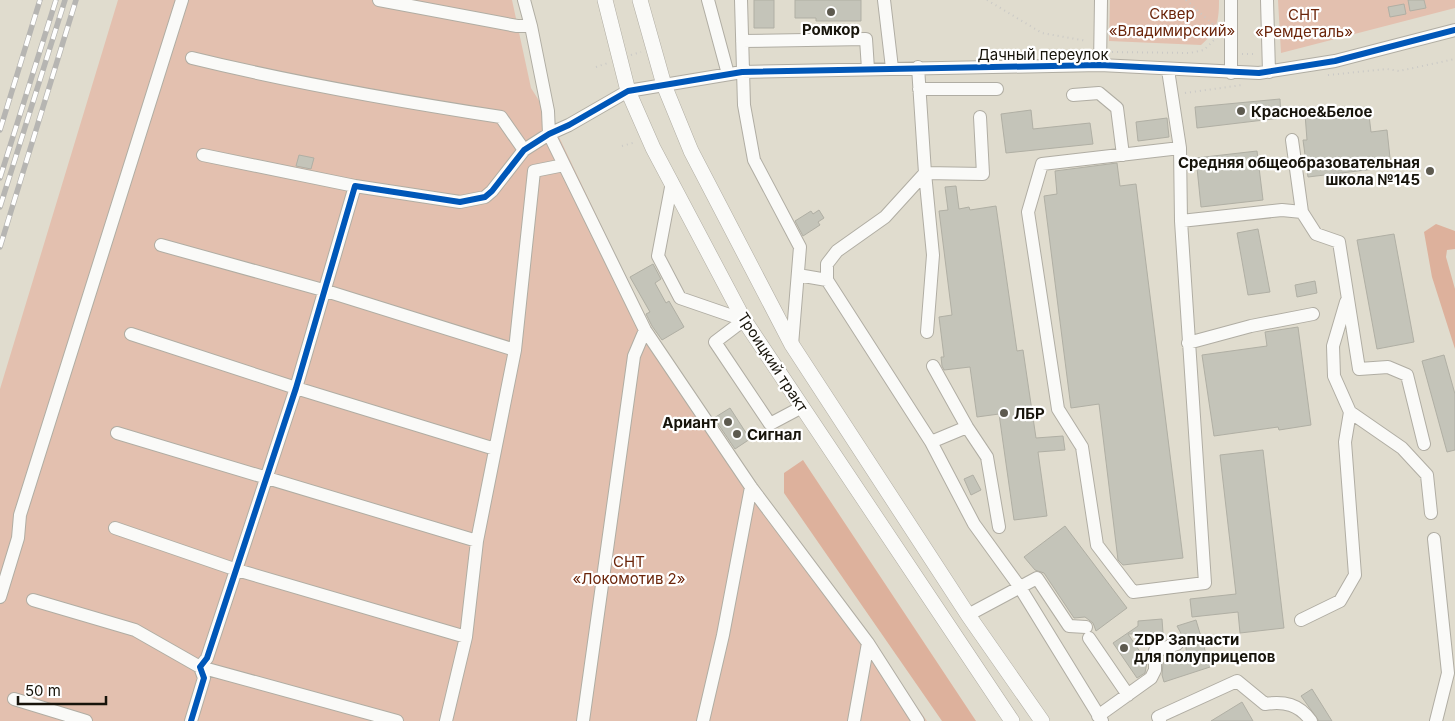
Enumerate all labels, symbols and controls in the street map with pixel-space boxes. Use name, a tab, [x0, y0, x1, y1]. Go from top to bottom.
park label: Сквер «Владимирский»	[1109, 4, 1235, 40]
park label: СНТ «Ремдеталь»	[1255, 5, 1353, 41]
marker: Ромкор	[825, 6, 837, 18]
place label: Ромкор	[802, 20, 860, 39]
street label: Дачный переулок	[977, 45, 1109, 64]
place label: Красное&Белое	[1251, 102, 1372, 121]
marker: Красное&Белое	[1235, 105, 1247, 117]
place label: Средняя общеобразовательная школа №145	[1178, 153, 1420, 189]
marker: Средняя общеобразовательная школа №145	[1424, 165, 1436, 177]
street label: Троицкий тракт	[734, 309, 812, 415]
place label: ЛБР	[1014, 404, 1045, 423]
marker: ЛБР	[998, 407, 1010, 419]
place label: Ариант	[662, 413, 718, 432]
marker: Ариант	[722, 416, 734, 428]
place label: Сигнал	[747, 425, 801, 444]
marker: Сигнал	[731, 428, 743, 440]
park label: СНТ «Локомотив 2»	[573, 552, 685, 588]
place label: ZDP Запчасти для полуприцепов	[1134, 630, 1276, 666]
marker: ZDP Запчасти для полуприцепов	[1118, 642, 1130, 654]
scale bar	[18, 674, 105, 706]
text: 50 m	[25, 681, 61, 700]

